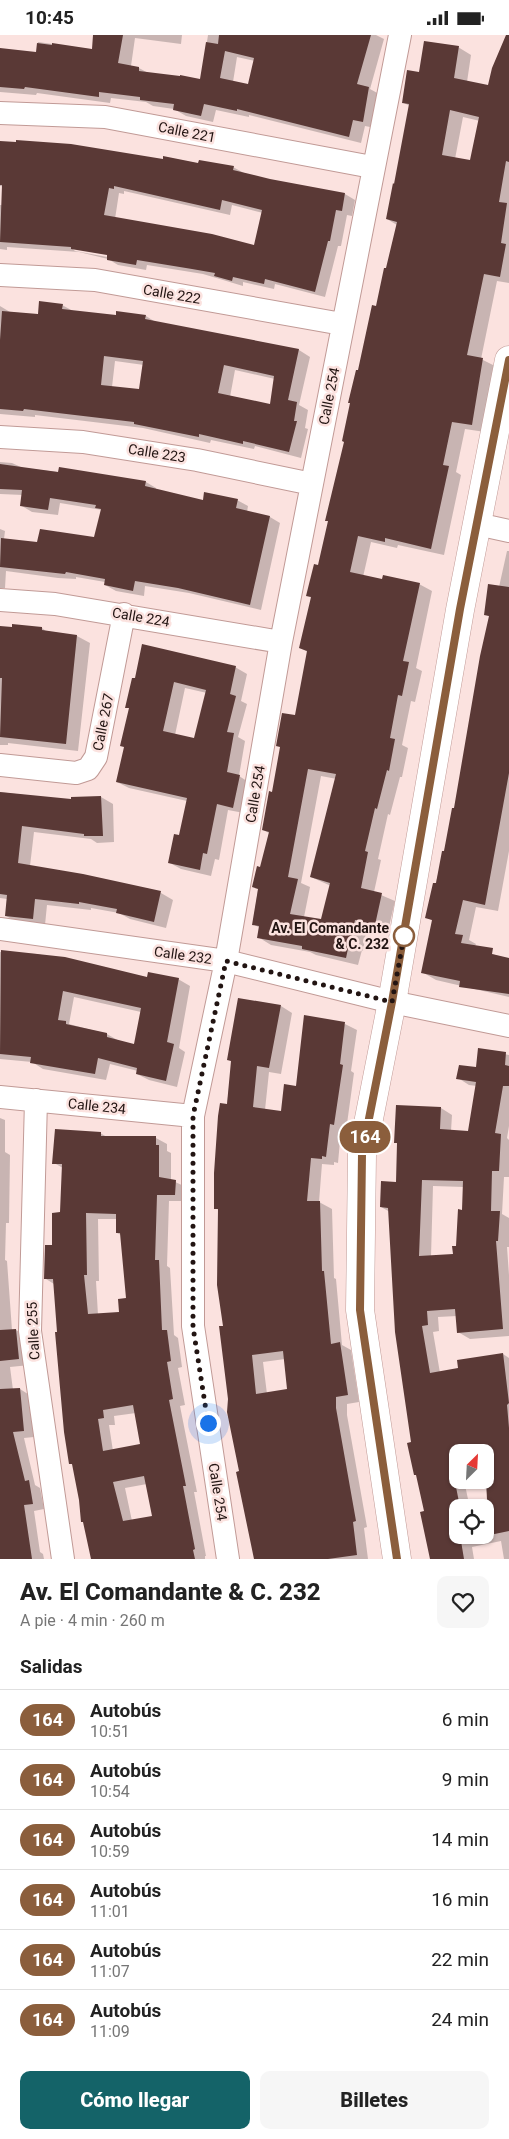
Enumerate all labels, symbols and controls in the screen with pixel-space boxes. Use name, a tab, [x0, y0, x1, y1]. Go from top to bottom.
text: 10:45	[25, 6, 74, 29]
street label: Calle 221	[157, 119, 217, 145]
street label: Calle 222	[142, 281, 202, 307]
street label: Calle 254	[316, 366, 342, 426]
street label: Calle 223	[127, 441, 187, 465]
street label: Calle 224	[111, 604, 171, 630]
street label: Calle 267	[90, 692, 116, 752]
street label: Calle 254	[242, 764, 268, 824]
place label: Av. El Comandante & C. 232	[271, 920, 389, 952]
marker: Av. El Comandante & C. 232	[393, 925, 415, 947]
street label: Calle 232	[153, 943, 213, 967]
street label: Calle 234	[67, 1095, 127, 1117]
line badge: 164	[336, 1121, 394, 1153]
text: 164	[350, 1126, 380, 1147]
street label: Calle 255	[23, 1301, 43, 1360]
your location	[196, 1411, 221, 1436]
north arrow	[449, 1444, 494, 1489]
map controls	[449, 1444, 494, 1544]
street label: Calle 254	[206, 1462, 230, 1522]
button: locate	[449, 1499, 494, 1544]
button: heart	[437, 1576, 489, 1628]
text: Av. El Comandante & C. 232	[20, 1578, 321, 1606]
text: A pie · 4 min · 260 m	[20, 1611, 165, 1630]
text: Salidas	[20, 1655, 83, 1678]
text: Autobús	[90, 1699, 161, 1722]
text: 6 min	[442, 1708, 489, 1731]
text: 164	[32, 1709, 63, 1730]
text: 10:51	[90, 1722, 130, 1741]
text: Autobús	[90, 1759, 161, 1782]
text: 9 min	[442, 1768, 489, 1791]
text: 164	[32, 1769, 63, 1790]
text: 10:54	[90, 1782, 130, 1801]
text: Autobús	[90, 1819, 161, 1842]
text: 14 min	[431, 1828, 489, 1851]
text: 164	[32, 1829, 63, 1850]
text: 10:59	[90, 1842, 130, 1861]
text: Autobús	[90, 1879, 161, 1902]
text: 16 min	[431, 1888, 489, 1911]
text: 164	[32, 1889, 63, 1910]
text: 11:01	[90, 1902, 130, 1921]
text: Autobús	[90, 1939, 161, 1962]
text: 22 min	[431, 1948, 489, 1971]
text: 164	[32, 1949, 63, 1970]
text: 11:07	[90, 1962, 130, 1981]
text: Autobús	[90, 1999, 161, 2022]
text: 24 min	[431, 2008, 489, 2031]
text: 164	[32, 2009, 63, 2030]
text: 11:09	[90, 2022, 130, 2041]
button: Cómo llegar	[20, 2071, 250, 2129]
button: Billetes	[260, 2071, 489, 2129]

